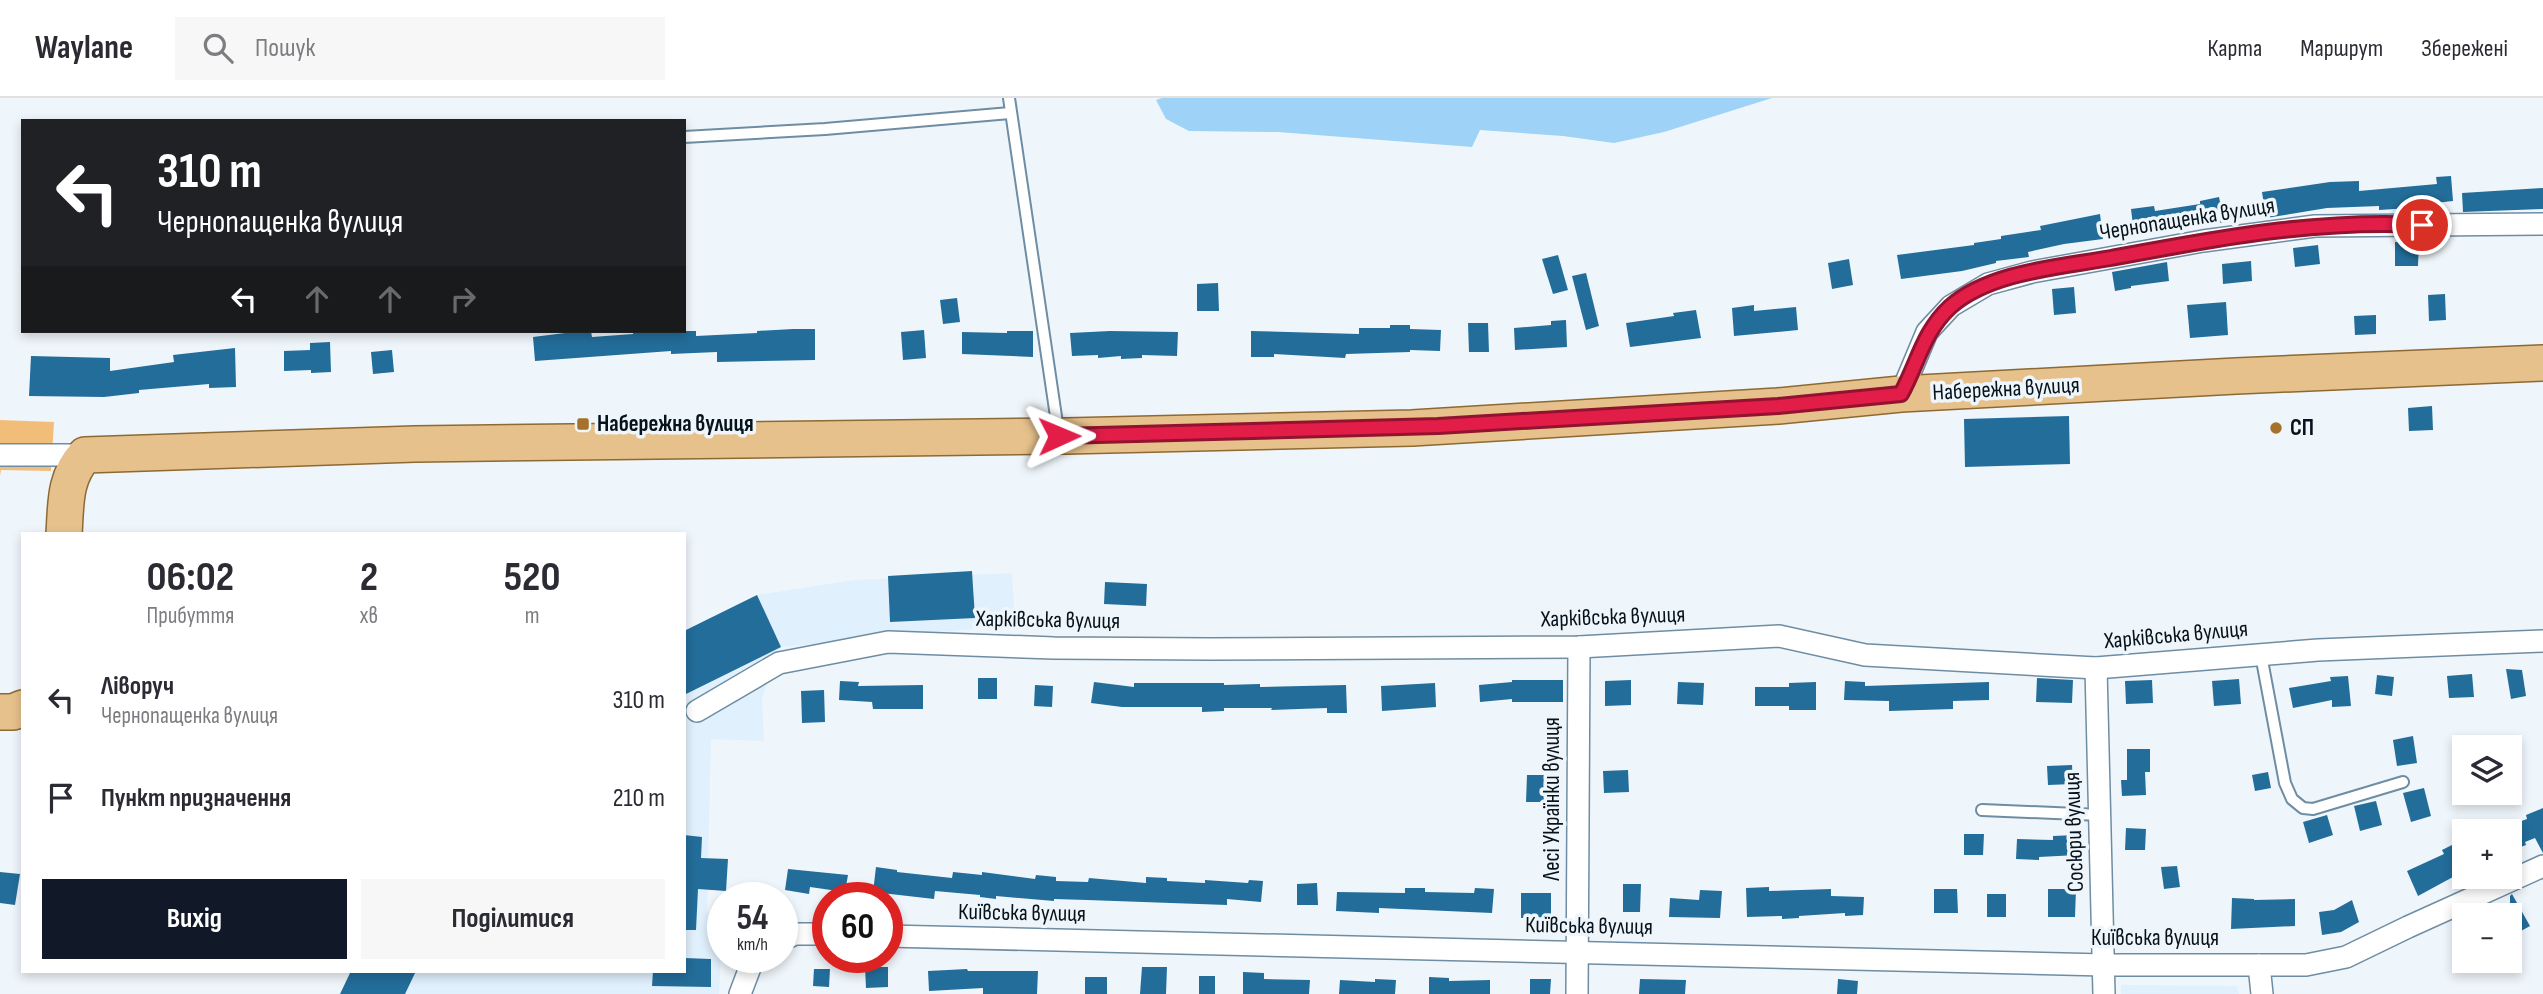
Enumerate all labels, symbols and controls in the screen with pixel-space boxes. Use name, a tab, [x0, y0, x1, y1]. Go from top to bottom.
search box	[175, 17, 665, 80]
text: Waylane	[35, 28, 133, 68]
icon: search	[199, 29, 237, 67]
text: Пошук	[255, 33, 315, 64]
text: Карта	[2208, 34, 2262, 63]
text: Маршрут	[2300, 34, 2383, 63]
text: Збережені	[2421, 34, 2508, 63]
text: 310 m	[157, 143, 262, 202]
icon: left	[42, 147, 133, 238]
street label: Чернопащенка вулиця	[2097, 191, 2277, 247]
pin	[2392, 195, 2452, 255]
text: Чернопащенка вулиця	[157, 203, 403, 242]
icon: arrive	[2403, 206, 2441, 244]
icon: left	[225, 280, 263, 318]
icon: ahead	[298, 280, 336, 318]
icon: ahead	[371, 280, 409, 318]
icon: right	[444, 280, 482, 318]
street label: Набережна вулиця	[1932, 371, 2080, 407]
position arrow	[1022, 399, 1096, 473]
place label: Набережна вулиця	[597, 410, 754, 438]
place label: СП	[2290, 414, 2314, 442]
marker: Набережна вулиця	[575, 416, 591, 432]
marker: СП	[2268, 420, 2284, 436]
text: 06:02	[147, 552, 234, 603]
text: 2	[360, 552, 378, 603]
text: 520	[504, 552, 560, 603]
street label: Харківська вулиця	[1539, 600, 1686, 634]
text: Прибуття	[147, 602, 234, 630]
text: хв	[360, 602, 378, 630]
text: m	[525, 602, 539, 630]
street label: Харківська вулиця	[975, 605, 1120, 635]
street label: Харківська вулиця	[2102, 615, 2249, 655]
text: Ліворуч	[101, 671, 174, 702]
icon: left	[42, 681, 80, 719]
text: 310 m	[613, 685, 665, 716]
text: Чернопащенка вулиця	[101, 702, 278, 730]
street label: Лесі Українки вулиця	[1538, 717, 1566, 882]
map controls	[2452, 735, 2522, 973]
button: layers	[2452, 735, 2522, 805]
street label: Сосюри вулиця	[2058, 772, 2090, 892]
icon: arrive	[42, 779, 80, 817]
text: Пункт призначення	[101, 783, 291, 814]
text: 210 m	[613, 783, 665, 814]
button: +	[2452, 819, 2522, 889]
button: Вихід	[42, 879, 347, 959]
button: Поділитися	[361, 879, 665, 959]
speed limit sign: 60	[812, 882, 903, 973]
text: 54	[737, 897, 768, 940]
street label: Київська вулиця	[958, 898, 1086, 928]
button: −	[2452, 903, 2522, 973]
street label: Київська вулиця	[1525, 911, 1653, 941]
street label: Київська вулиця	[2091, 924, 2219, 952]
text: km/h	[737, 934, 768, 955]

